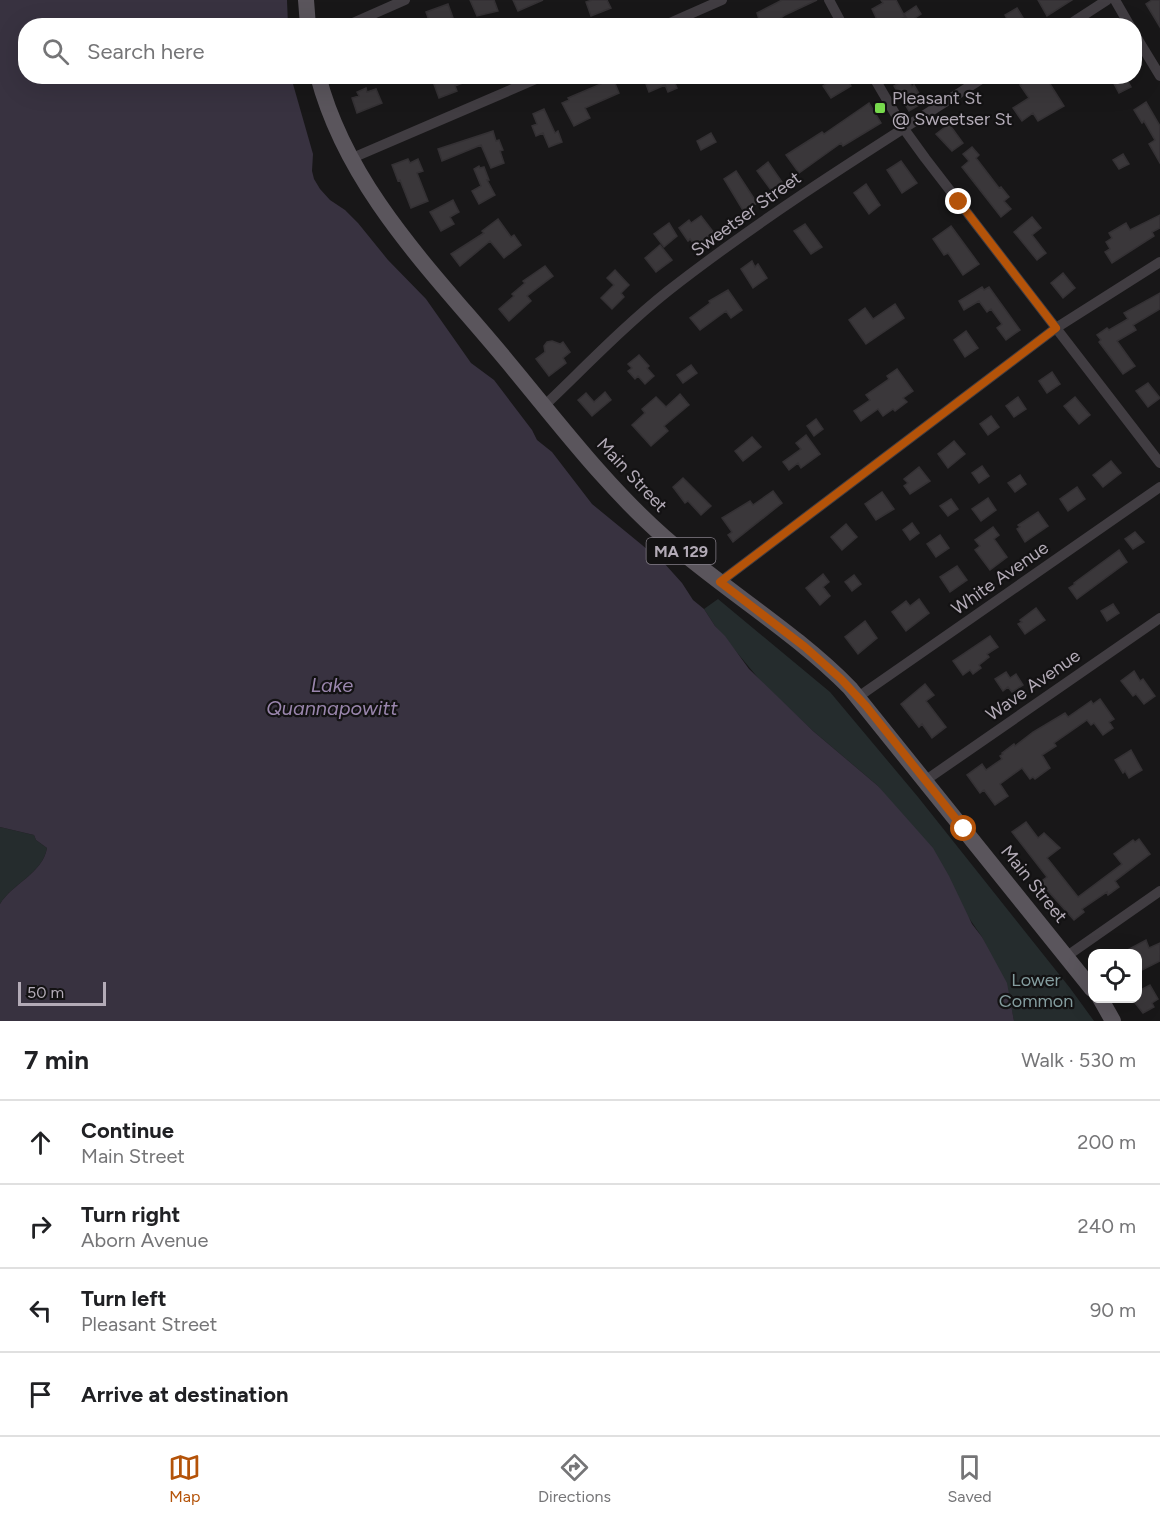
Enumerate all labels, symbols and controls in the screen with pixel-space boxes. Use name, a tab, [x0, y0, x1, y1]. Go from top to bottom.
search box	[18, 18, 1142, 84]
icon: search	[39, 35, 72, 68]
text: Search here	[87, 38, 205, 65]
place label: Pleasant St @ Sweetser St	[892, 87, 1012, 130]
marker: Pleasant St @ Sweetser St	[873, 101, 887, 115]
street label: Sweetser Street	[687, 167, 805, 261]
route end	[945, 188, 971, 214]
street label: Main Street	[592, 433, 672, 517]
street label: White Avenue	[947, 536, 1053, 620]
road number: MA 129	[646, 538, 716, 564]
street label: Wave Avenue	[982, 644, 1084, 726]
water label: Lake Quannapowitt	[266, 673, 398, 720]
route start	[950, 815, 976, 841]
street label: Main Street	[996, 841, 1072, 927]
map controls	[1088, 949, 1142, 1003]
button: locate	[1088, 949, 1142, 1003]
park label: Lower Common	[999, 969, 1073, 1012]
scale bar	[18, 979, 106, 1006]
text: 50 m	[27, 983, 64, 1002]
text: 7 min	[24, 1044, 89, 1076]
text: Walk · 530 m	[1021, 1048, 1136, 1072]
text: Continue	[81, 1117, 174, 1144]
icon: ahead	[24, 1126, 57, 1159]
text: 200 m	[1077, 1130, 1136, 1154]
text: Main Street	[81, 1144, 185, 1168]
text: Turn right	[81, 1201, 180, 1228]
icon: right	[24, 1210, 57, 1243]
text: 240 m	[1078, 1214, 1136, 1238]
text: Aborn Avenue	[81, 1228, 208, 1252]
text: Turn left	[81, 1285, 167, 1312]
icon: left	[24, 1294, 57, 1327]
text: 90 m	[1090, 1298, 1136, 1322]
text: Pleasant Street	[81, 1312, 217, 1336]
icon: arrive	[24, 1378, 57, 1411]
text: Arrive at destination	[81, 1381, 289, 1408]
tab: Map	[168, 1451, 201, 1506]
tab: Directions	[538, 1451, 611, 1506]
tab: Saved	[948, 1451, 992, 1506]

